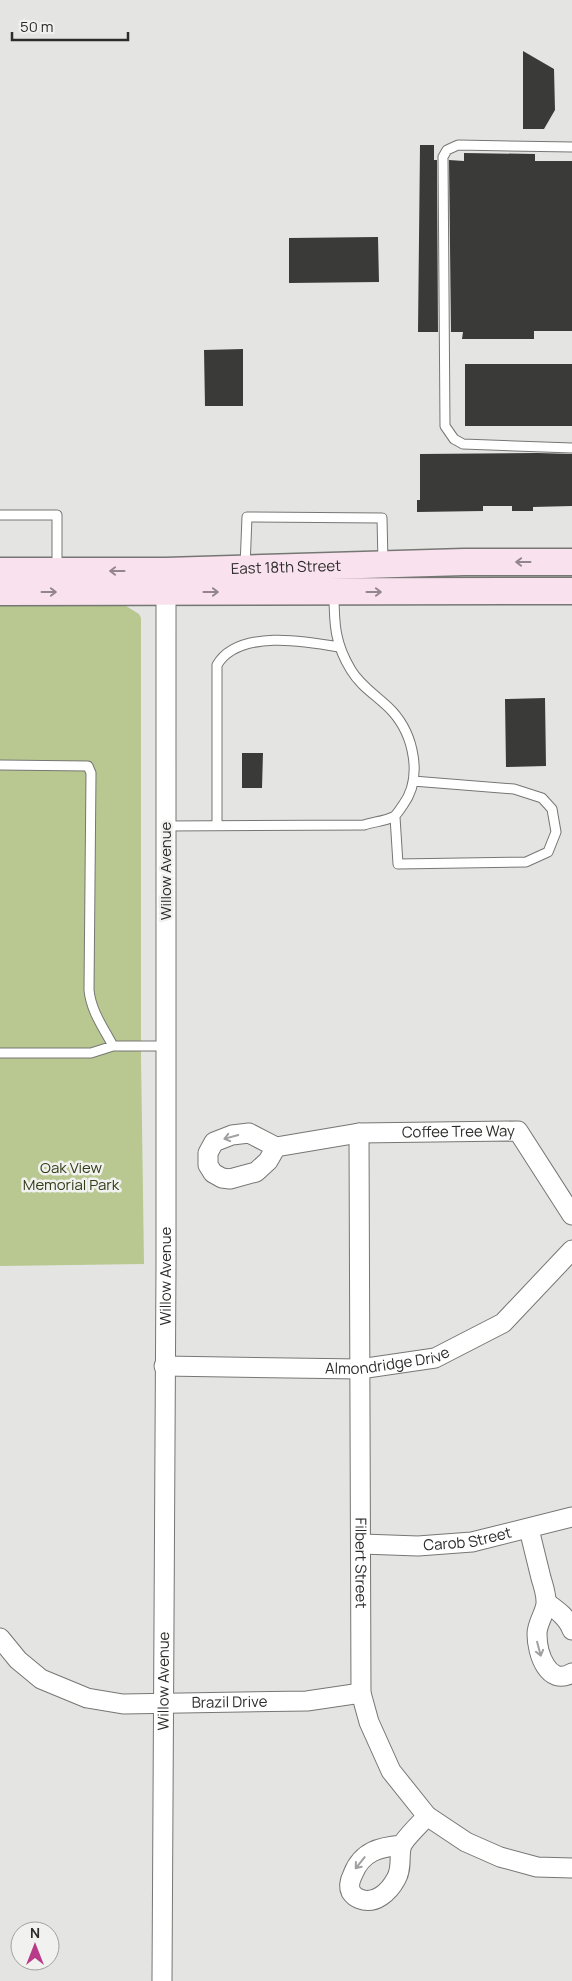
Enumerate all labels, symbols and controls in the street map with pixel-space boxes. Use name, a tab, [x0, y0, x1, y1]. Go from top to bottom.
scale bar	[12, 10, 129, 42]
text: 50 m	[20, 16, 54, 37]
street label: East 18th Street	[230, 555, 341, 579]
one-way arrow	[516, 557, 532, 567]
one-way arrow	[109, 566, 126, 576]
one-way arrow	[40, 587, 56, 597]
one-way arrow	[202, 587, 219, 597]
one-way arrow	[365, 587, 381, 597]
street label: Willow Avenue	[155, 821, 176, 920]
street label: Coffee Tree Way	[402, 1120, 515, 1142]
one-way arrow	[223, 1132, 239, 1142]
park label: Oak View Memorial Park	[23, 1157, 120, 1195]
street label: Willow Avenue	[155, 1226, 176, 1325]
street label: Almondridge Drive	[325, 1341, 453, 1379]
street label: Filbert Street	[350, 1518, 372, 1608]
street label: Carob Street	[423, 1522, 514, 1556]
street label: Willow Avenue	[152, 1631, 174, 1730]
one-way arrow	[535, 1641, 545, 1657]
street label: Brazil Drive	[191, 1691, 268, 1713]
one-way arrow	[354, 1857, 365, 1870]
north arrow	[10, 1921, 60, 1971]
text: N	[30, 1923, 40, 1942]

